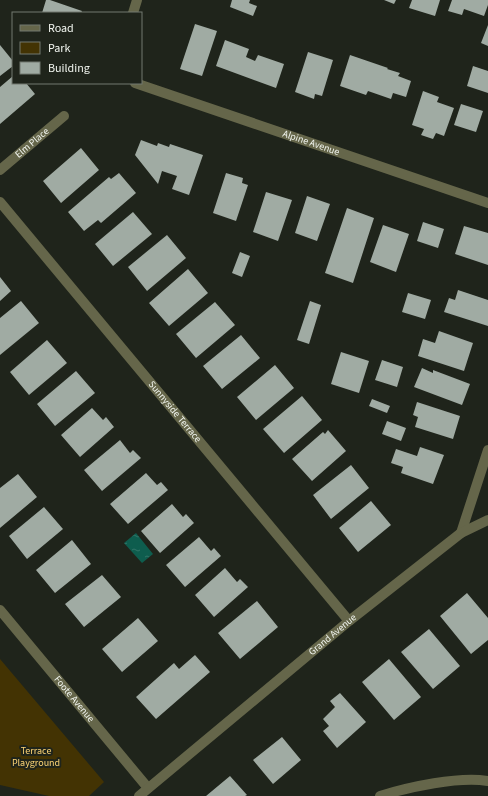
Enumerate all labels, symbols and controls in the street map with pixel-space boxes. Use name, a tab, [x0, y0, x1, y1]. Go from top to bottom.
legend	[12, 12, 142, 84]
text: Road	[48, 20, 74, 37]
text: Park	[48, 40, 70, 57]
text: Building	[48, 60, 90, 77]
street label: Elm Place	[12, 124, 52, 161]
street label: Alpine Avenue	[281, 127, 341, 159]
street label: Sunnyside Terrace	[145, 378, 205, 446]
street label: Grand Avenue	[306, 611, 360, 659]
street label: Foote Avenue	[51, 673, 98, 725]
park label: Terrace Playground	[12, 744, 60, 770]

